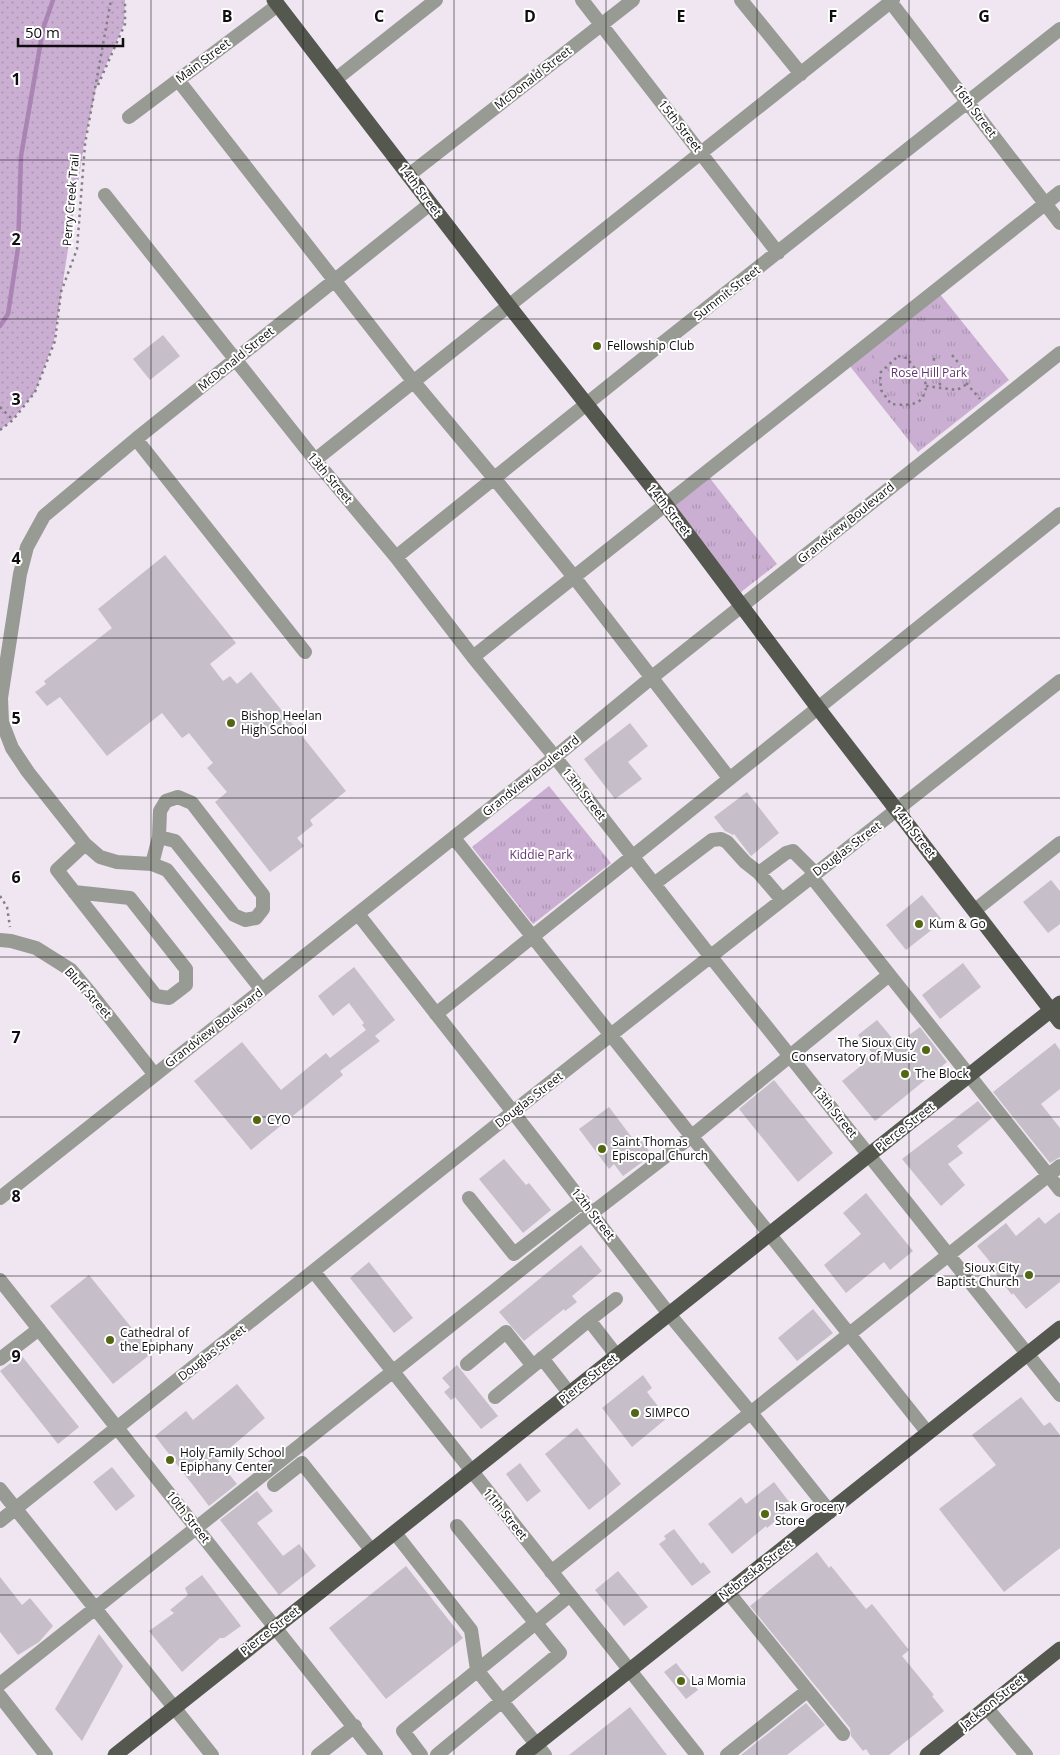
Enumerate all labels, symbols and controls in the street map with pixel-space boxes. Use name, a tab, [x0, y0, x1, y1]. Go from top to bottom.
text: B	[222, 5, 232, 27]
text: C	[374, 5, 384, 27]
text: D	[524, 5, 536, 27]
text: E	[677, 5, 686, 27]
text: F	[829, 5, 837, 27]
text: G	[978, 5, 990, 27]
scale bar	[18, 15, 122, 47]
text: 50 m	[25, 22, 60, 42]
street label: Main Street	[172, 34, 234, 87]
street label: McDonald Street	[491, 42, 575, 113]
text: 1	[11, 68, 21, 90]
street label: 16th Street	[950, 81, 1001, 141]
street label: 15th Street	[655, 96, 706, 155]
street label: Perry Creek Trail	[58, 153, 83, 247]
street label: 14th Street	[395, 160, 446, 220]
text: 2	[11, 228, 21, 250]
street label: Summit Street	[690, 261, 763, 324]
street label: McDonald Street	[194, 323, 277, 395]
place label: Fellowship Club	[607, 337, 694, 354]
marker: Fellowship Club	[591, 340, 603, 352]
park label: Rose Hill Park	[891, 364, 968, 381]
text: 3	[11, 388, 21, 410]
street label: 13th Street	[304, 448, 357, 507]
street label: Grandview Boulevard	[794, 478, 898, 567]
street label: 14th Street	[644, 480, 695, 539]
text: 4	[11, 547, 21, 569]
text: 5	[11, 707, 21, 729]
place label: Bishop Heelan High School	[241, 707, 322, 738]
marker: Bishop Heelan High School	[225, 717, 237, 729]
street label: Grandview Boulevard	[479, 731, 583, 820]
street label: 13th Street	[559, 764, 610, 823]
street label: 14th Street	[889, 802, 940, 861]
street label: Douglas Street	[809, 817, 885, 880]
park label: Kiddie Park	[509, 846, 573, 863]
text: 6	[11, 866, 21, 888]
place label: Kum & Go	[929, 915, 986, 932]
marker: Kum & Go	[913, 918, 925, 930]
street label: Bluff Street	[61, 964, 116, 1022]
street label: Grandview Boulevard	[161, 984, 266, 1071]
text: 7	[11, 1026, 21, 1048]
place label: The Sioux City Conservatory of Music	[791, 1034, 917, 1065]
marker: The Sioux City Conservatory of Music	[920, 1044, 932, 1056]
place label: The Block	[915, 1065, 970, 1082]
street label: Douglas Street	[491, 1068, 566, 1132]
marker: The Block	[899, 1068, 911, 1080]
street label: 13th Street	[809, 1082, 862, 1141]
street label: Pierce Street	[871, 1098, 938, 1155]
place label: CYO	[267, 1111, 291, 1128]
marker: CYO	[251, 1114, 263, 1126]
place label: Saint Thomas Episcopal Church	[612, 1133, 708, 1164]
marker: Saint Thomas Episcopal Church	[596, 1143, 608, 1155]
street label: 12th Street	[568, 1184, 619, 1243]
text: 8	[11, 1185, 21, 1207]
place label: Sioux City Baptist Church	[937, 1259, 1020, 1290]
marker: Sioux City Baptist Church	[1023, 1269, 1035, 1281]
street label: Douglas Street	[174, 1321, 249, 1385]
place label: Cathedral of the Epiphany	[120, 1324, 194, 1355]
marker: Cathedral of the Epiphany	[104, 1334, 116, 1346]
text: 9	[11, 1345, 21, 1367]
street label: Pierce Street	[555, 1350, 621, 1408]
place label: SIMPCO	[645, 1404, 690, 1421]
marker: SIMPCO	[629, 1407, 641, 1419]
place label: Holy Family School Epiphany Center	[180, 1444, 285, 1475]
marker: Holy Family School Epiphany Center	[164, 1454, 176, 1466]
street label: 11th Street	[479, 1484, 532, 1543]
street label: 10th Street	[163, 1487, 214, 1546]
place label: Isak Grocery Store	[775, 1498, 845, 1529]
marker: Isak Grocery Store	[759, 1508, 771, 1520]
street label: Nebraska Street	[715, 1535, 796, 1604]
street label: Pierce Street	[236, 1602, 303, 1659]
street label: Jackson Street	[956, 1670, 1029, 1734]
place label: La Momia	[691, 1672, 746, 1689]
marker: La Momia	[675, 1675, 687, 1687]

